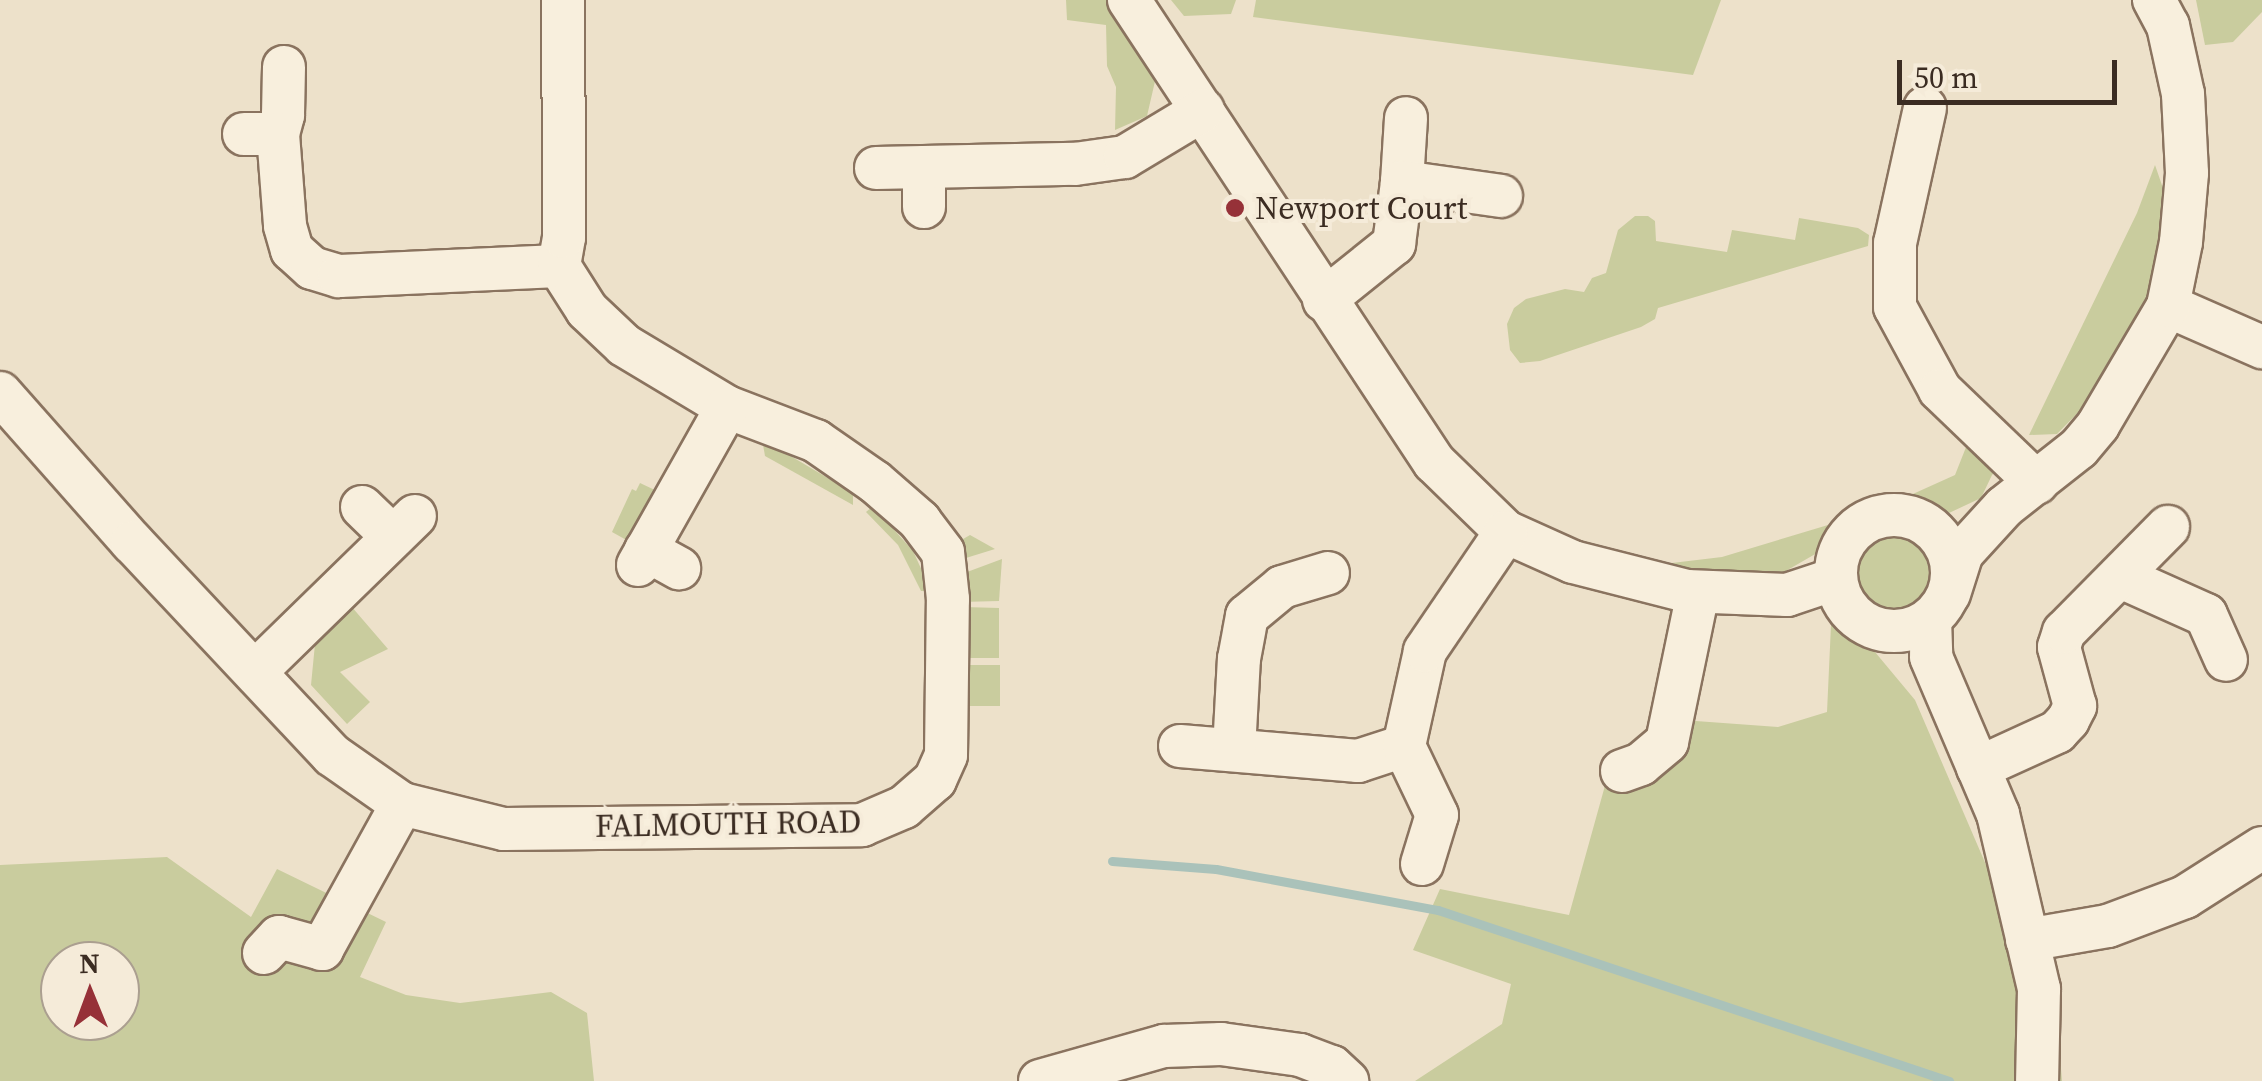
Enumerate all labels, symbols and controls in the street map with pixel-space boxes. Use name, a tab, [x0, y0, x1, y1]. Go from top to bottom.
scale bar	[1902, 40, 2122, 102]
text: 50 m	[1914, 57, 1978, 98]
place label: Newport Court	[1255, 189, 1467, 227]
marker: Newport Court	[1224, 197, 1246, 219]
street label: FALMOUTH ROAD	[595, 802, 861, 846]
north arrow	[40, 941, 140, 1041]
text: N	[79, 944, 100, 982]

